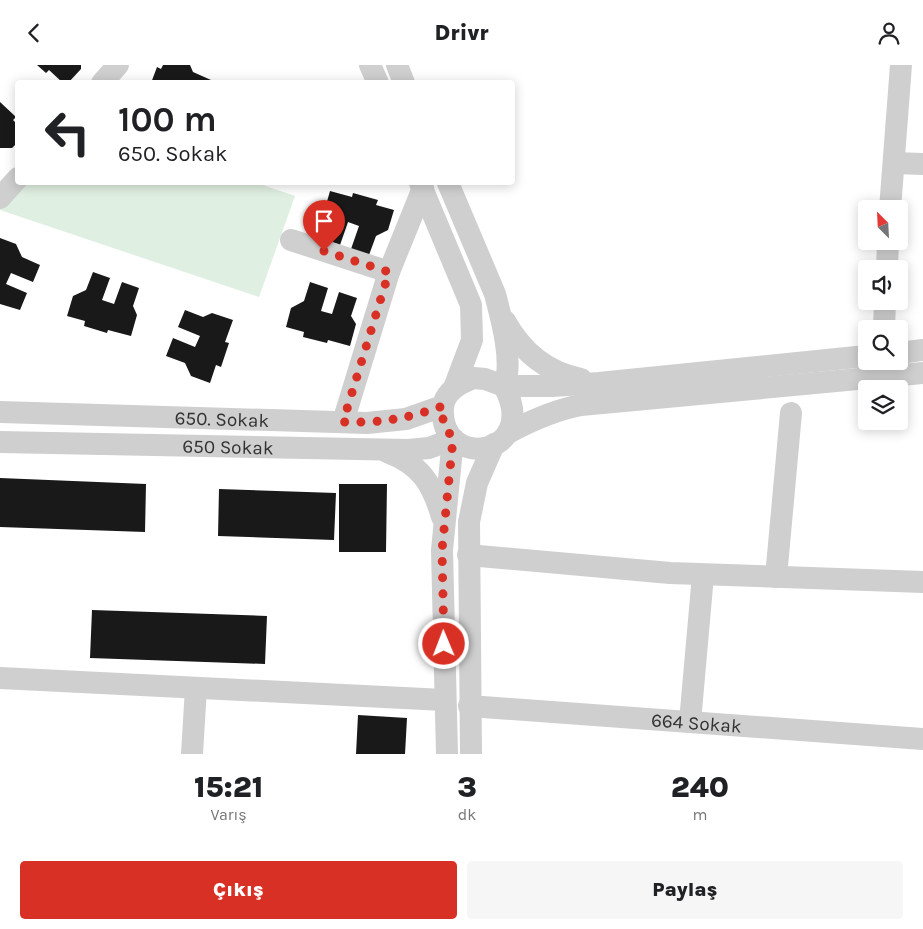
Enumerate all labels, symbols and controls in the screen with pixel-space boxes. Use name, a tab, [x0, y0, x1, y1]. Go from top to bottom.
icon: back	[20, 19, 48, 47]
icon: person	[875, 19, 903, 47]
text: Drivr	[434, 20, 489, 46]
text: 100 m	[118, 99, 217, 140]
icon: left	[35, 100, 100, 165]
text: 650. Sokak	[118, 141, 227, 167]
pin	[303, 200, 345, 251]
north arrow	[858, 200, 908, 250]
map controls	[858, 200, 908, 430]
icon: arrive	[310, 207, 338, 235]
button: sound	[858, 260, 908, 310]
button: search	[858, 320, 908, 370]
button: layers	[858, 380, 908, 430]
street label: 650. Sokak	[174, 407, 270, 432]
street label: 650 Sokak	[182, 436, 274, 459]
position arrow	[417, 617, 469, 669]
street label: 664 Sokak	[650, 709, 743, 738]
text: 15:21	[194, 769, 263, 805]
text: 3	[457, 769, 477, 805]
text: 240	[671, 769, 729, 805]
text: Varış	[210, 805, 247, 824]
text: dk	[458, 805, 476, 824]
text: m	[692, 805, 707, 824]
button: Çıkış	[20, 861, 457, 919]
button: Paylaş	[467, 861, 903, 919]

